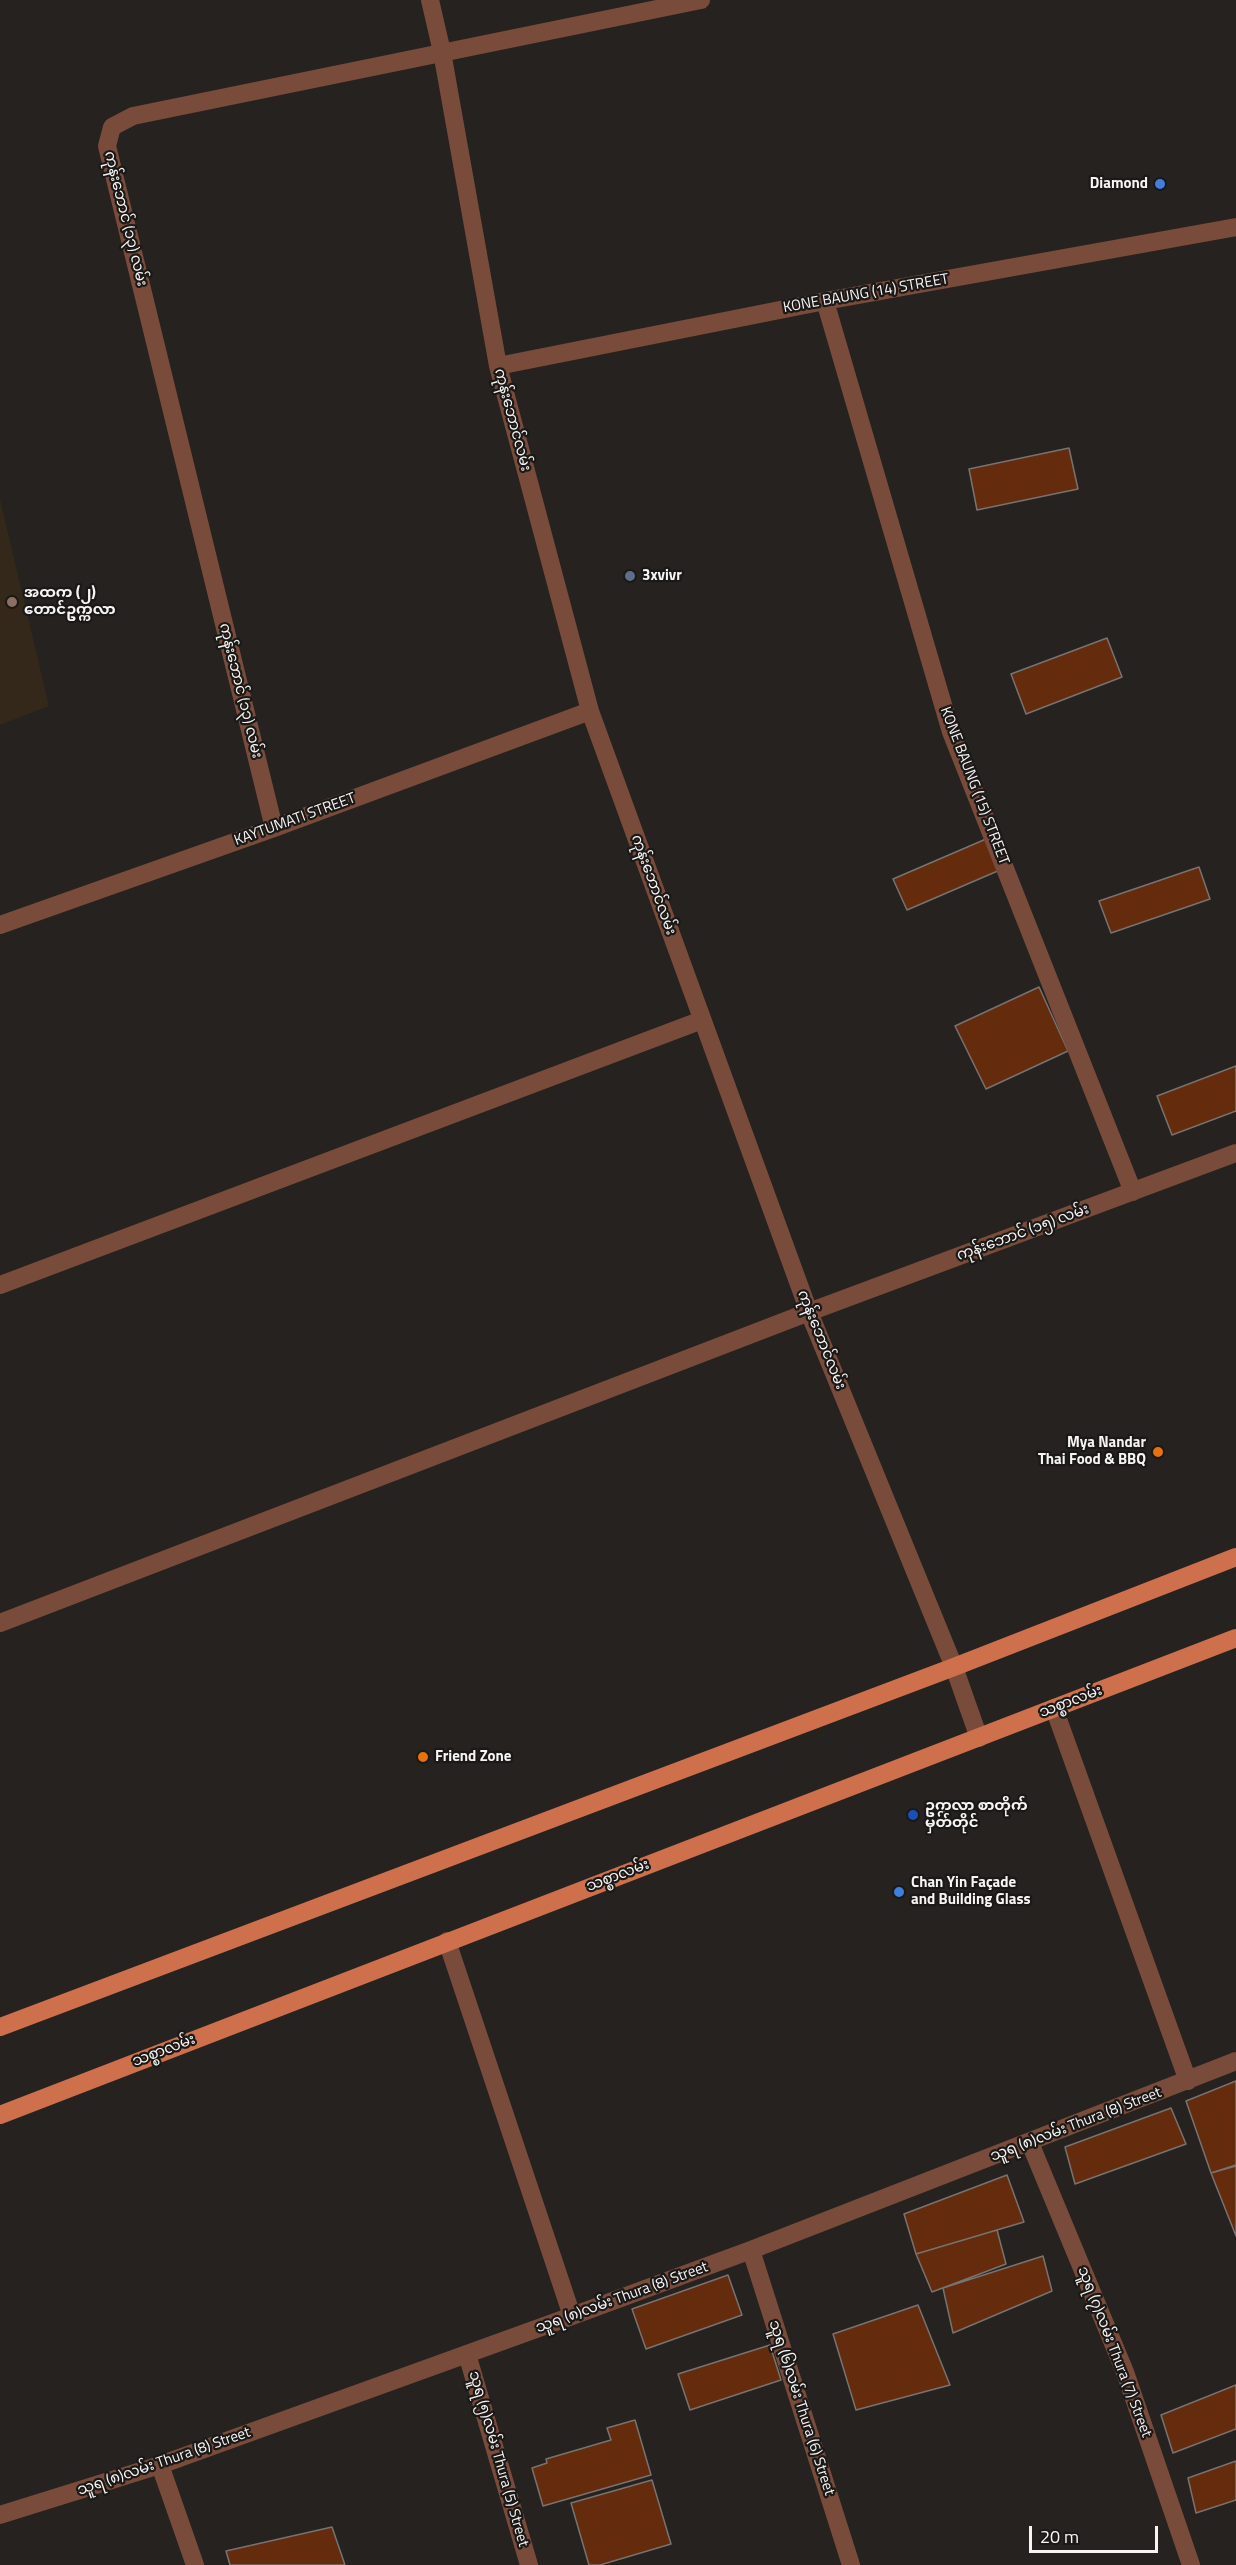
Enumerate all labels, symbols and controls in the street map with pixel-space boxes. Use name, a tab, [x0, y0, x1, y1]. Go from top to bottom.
street label: ကုန်းဘောင် (၁၃) လမ်း	[99, 150, 151, 288]
place label: Diamond	[1090, 175, 1148, 193]
marker: Diamond	[1153, 177, 1167, 191]
street label: KONE BAUNG (14) STREET	[782, 271, 950, 317]
street label: ကုန်းဘောင်လမ်း	[490, 367, 534, 473]
place label: 3xvivr	[642, 567, 682, 585]
marker: 3xvivr	[623, 569, 637, 583]
place label: အထက (၂) တောင်ဥက္ကလာ	[24, 584, 116, 619]
marker: အထက (၂) တောင်ဥက္ကလာ	[5, 595, 19, 609]
street label: ကုန်းဘောင် (၁၃) လမ်း	[214, 622, 266, 760]
street label: KONE BAUNG (15) STREET	[936, 704, 1012, 868]
street label: KAYTUMATI STREET	[232, 790, 358, 850]
street label: ကုန်းဘောင်လမ်း	[626, 832, 680, 938]
street label: ကုန်းဘောင် (၁၅) လမ်း	[954, 1201, 1092, 1265]
street label: ကုန်းဘောင်လမ်း	[793, 1288, 849, 1392]
place label: Mya Nandar Thai Food & BBQ	[1038, 1434, 1146, 1469]
marker: Mya Nandar Thai Food & BBQ	[1151, 1445, 1165, 1459]
street label: သစ္စာလမ်း	[1037, 1682, 1105, 1722]
place label: Friend Zone	[435, 1748, 511, 1766]
marker: Friend Zone	[416, 1750, 430, 1764]
place label: ဥက္ကလာ စာတိုက် မှတ်တိုင်	[925, 1797, 1028, 1832]
marker: ဥက္ကလာ စာတိုက် မှတ်တိုင်	[906, 1808, 920, 1822]
street label: သစ္စာလမ်း	[584, 1856, 652, 1896]
place label: Chan Yin Façade and Building Glass	[911, 1874, 1031, 1909]
marker: Chan Yin Façade and Building Glass	[892, 1885, 906, 1899]
street label: သစ္စာလမ်း	[130, 2031, 198, 2071]
street label: သူရ (၈)လမ်း Thura (8) Street	[988, 2084, 1164, 2166]
street label: သူရ (၈)လမ်း Thura (8) Street	[533, 2258, 711, 2338]
street label: သူရ (၇)လမ်း Thura (7) Street	[1073, 2264, 1155, 2440]
street label: သူရ (၆)လမ်း Thura (6) Street	[764, 2318, 838, 2498]
street label: သူရ (၅)လမ်း Thura (5) Street	[464, 2369, 532, 2549]
street label: သူရ (၈)လမ်း Thura (8) Street	[75, 2424, 253, 2500]
scale bar	[1032, 2514, 1161, 2552]
text: 20 m	[1040, 2523, 1079, 2550]

